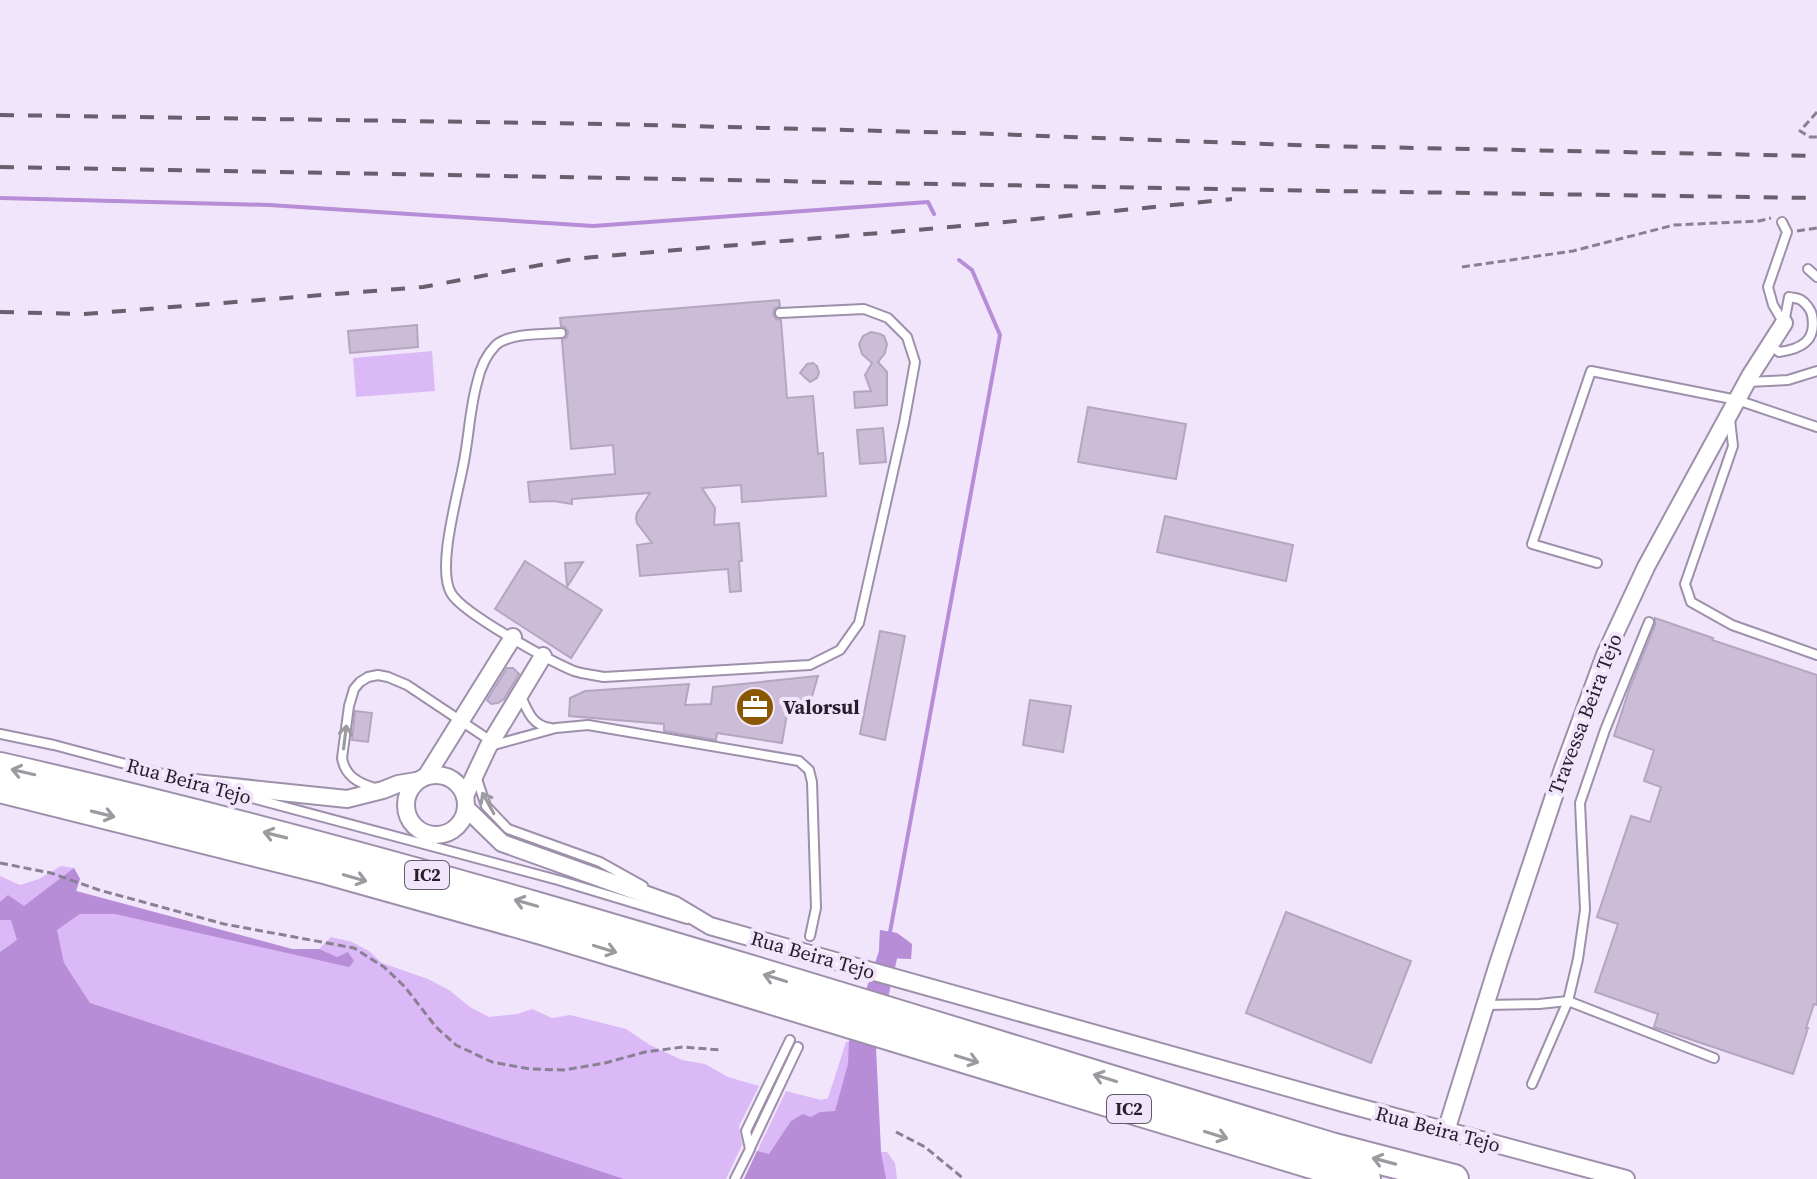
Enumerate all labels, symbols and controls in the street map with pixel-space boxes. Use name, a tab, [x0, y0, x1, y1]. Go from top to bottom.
street label: Travessa Beira Tejo	[1541, 629, 1629, 799]
office icon: Valorsul	[734, 686, 776, 728]
place label: Valorsul	[783, 693, 860, 721]
one-way arrow	[338, 725, 353, 750]
street label: Rua Beira Tejo	[123, 751, 255, 811]
one-way arrow	[11, 764, 36, 779]
one-way arrow	[479, 792, 495, 815]
one-way arrow	[89, 808, 115, 823]
one-way arrow	[263, 826, 289, 841]
road number: IC2	[405, 861, 449, 889]
one-way arrow	[341, 871, 367, 886]
one-way arrow	[514, 894, 540, 909]
street label: Rua Beira Tejo	[748, 924, 878, 986]
one-way arrow	[592, 943, 617, 957]
one-way arrow	[763, 970, 789, 985]
one-way arrow	[954, 1052, 980, 1067]
one-way arrow	[1092, 1070, 1118, 1085]
road number: IC2	[1107, 1095, 1151, 1123]
street label: Rua Beira Tejo	[1372, 1099, 1504, 1159]
one-way arrow	[1203, 1128, 1229, 1143]
one-way arrow	[1371, 1152, 1397, 1167]

